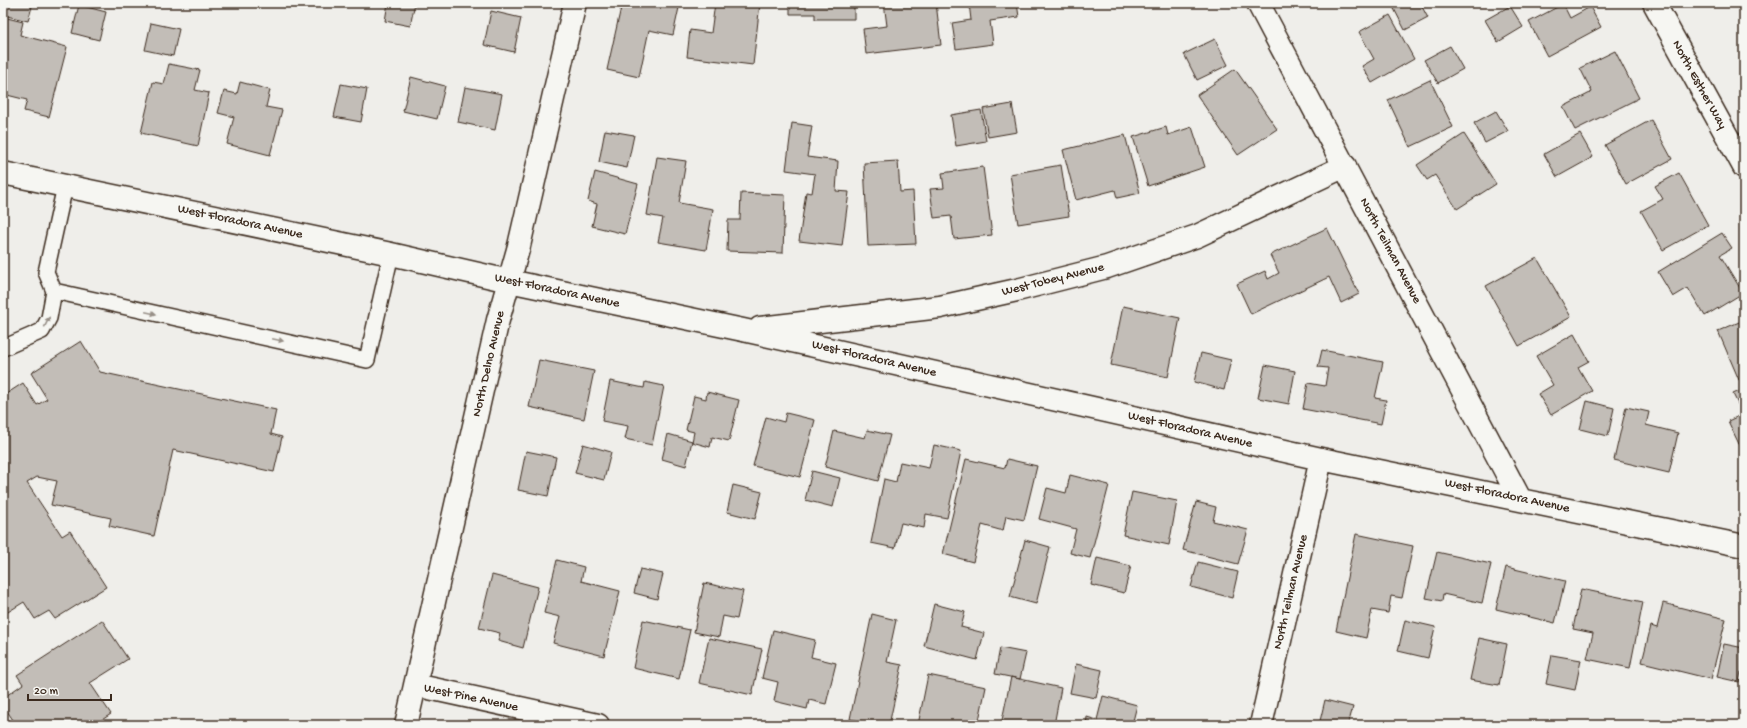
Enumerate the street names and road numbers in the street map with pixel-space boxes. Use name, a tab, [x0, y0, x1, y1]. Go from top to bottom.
street label: North Esther Way	[1668, 38, 1730, 133]
street label: North Teilman Avenue	[1356, 196, 1424, 307]
street label: West Floradora Avenue	[176, 201, 304, 243]
street label: West Tobey Avenue	[1000, 260, 1106, 300]
street label: West Floradora Avenue	[493, 270, 621, 312]
street label: North Delno Avenue	[470, 309, 509, 418]
street label: West Floradora Avenue	[810, 337, 938, 381]
street label: West Floradora Avenue	[1126, 408, 1254, 452]
street label: West Floradora Avenue	[1443, 475, 1571, 517]
street label: North Teilman Avenue	[1270, 533, 1312, 651]
street label: West Pine Avenue	[422, 681, 520, 715]

